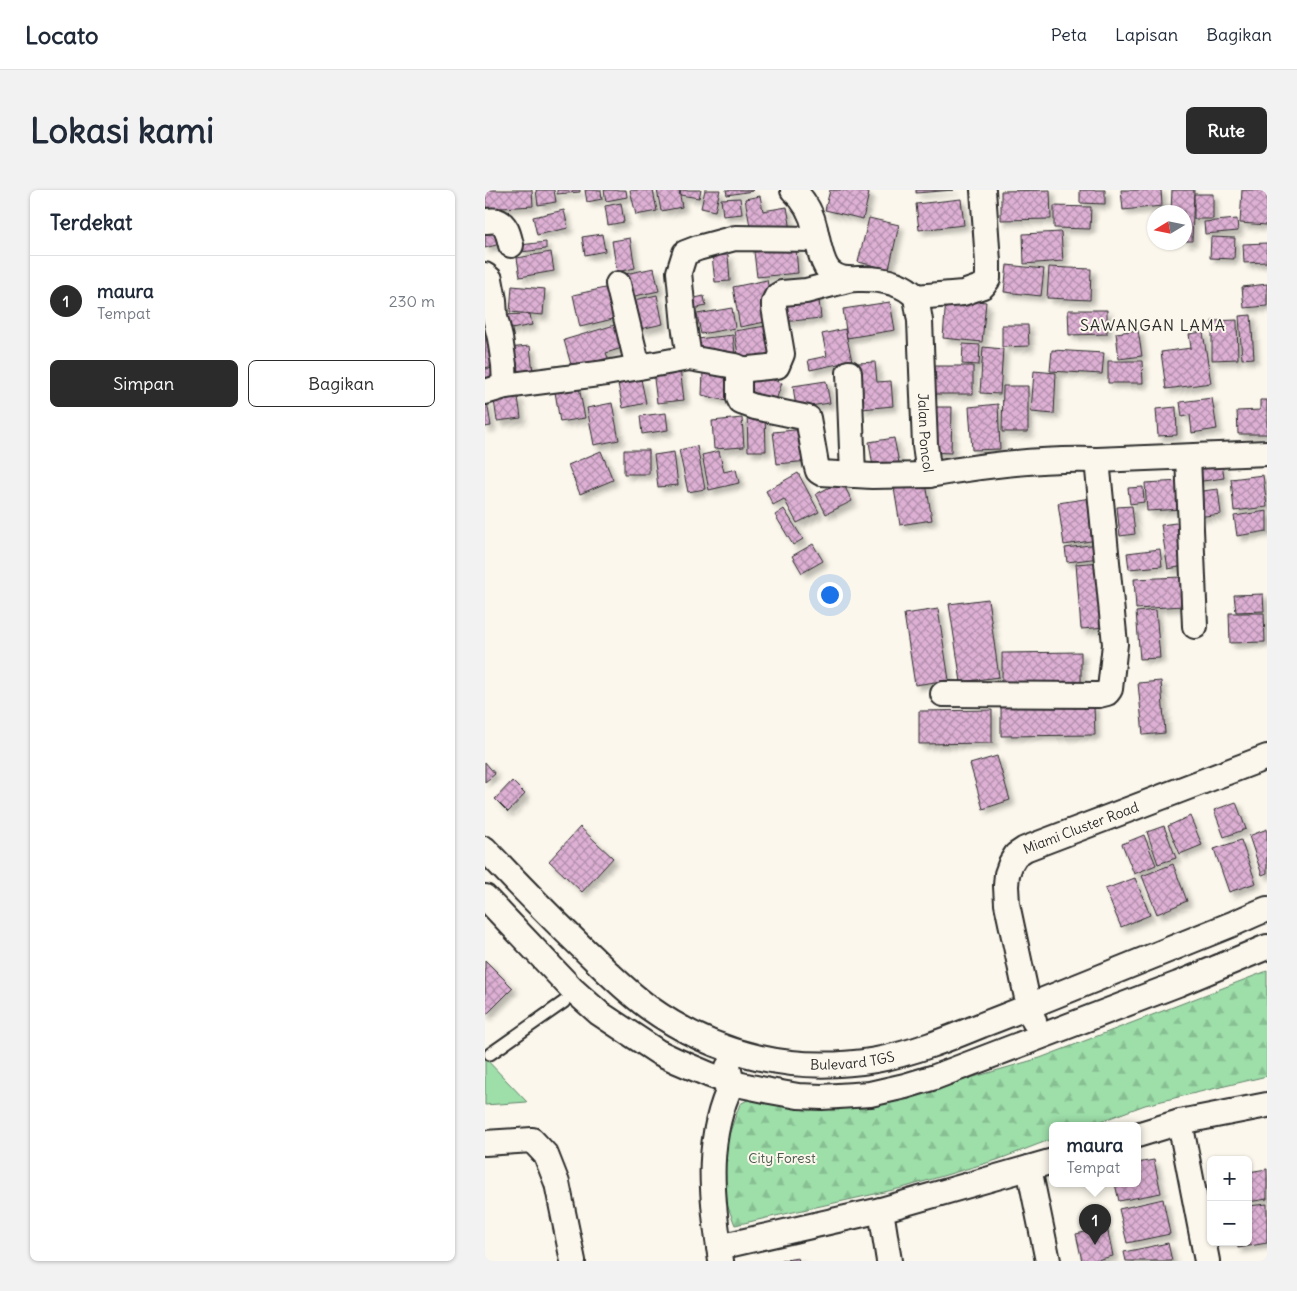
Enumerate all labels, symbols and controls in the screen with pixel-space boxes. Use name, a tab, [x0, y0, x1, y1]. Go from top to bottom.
text: Locato	[25, 20, 99, 50]
text: Peta	[1051, 23, 1087, 46]
text: Lapisan	[1115, 23, 1178, 46]
text: Bagikan	[1206, 23, 1272, 46]
button: Rute	[1186, 107, 1267, 154]
text: Lokasi kami	[30, 108, 214, 152]
north arrow	[1147, 205, 1192, 250]
text: Terdekat	[50, 209, 132, 236]
text: maura	[97, 279, 154, 303]
text: 1	[63, 291, 69, 311]
text: 230 m	[389, 291, 435, 311]
text: Tempat	[97, 303, 151, 323]
district label: SAWANGAN LAMA	[1080, 315, 1226, 335]
button: Simpan	[50, 360, 238, 407]
button: Bagikan	[248, 360, 435, 407]
street label: Jalan Poncol	[914, 393, 938, 474]
your location	[817, 582, 843, 608]
street label: Miami Cluster Road	[1021, 798, 1141, 858]
street label: Bulevard TGS	[810, 1047, 897, 1074]
popup	[1049, 1122, 1141, 1187]
text: maura	[1067, 1133, 1123, 1157]
park label: City Forest	[748, 1149, 816, 1167]
map controls	[1207, 1156, 1252, 1246]
button: +	[1207, 1156, 1252, 1201]
text: Tempat	[1067, 1157, 1120, 1177]
button: −	[1207, 1201, 1252, 1246]
pin: 1	[1079, 1204, 1111, 1245]

